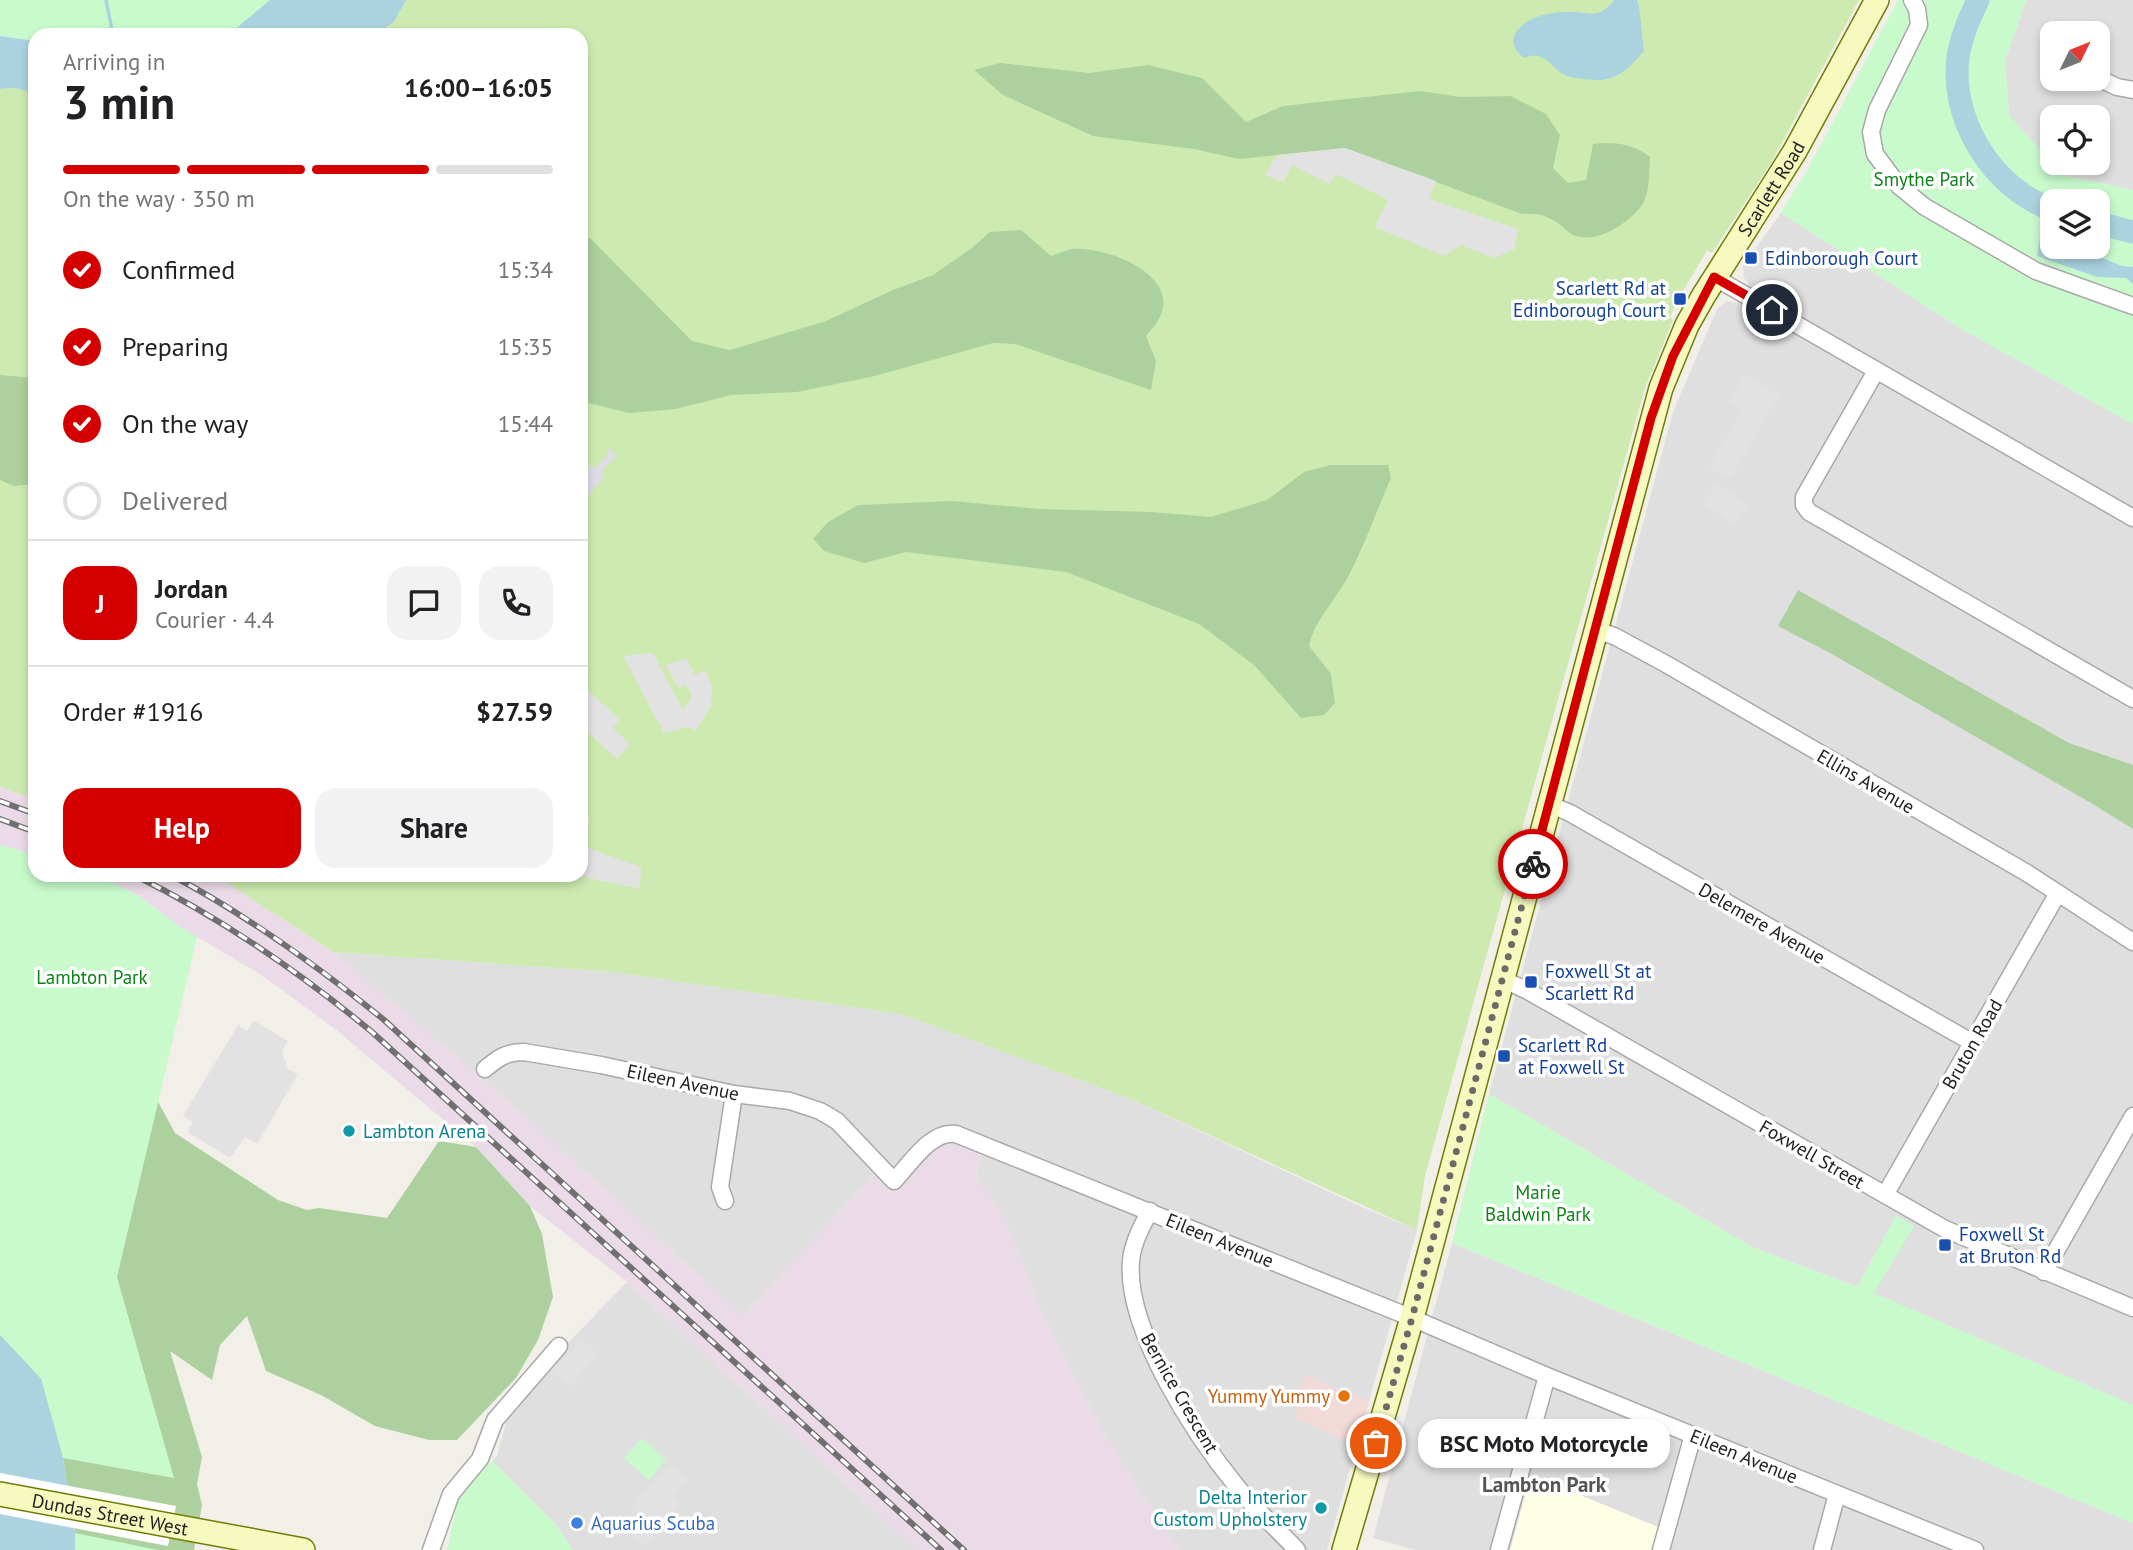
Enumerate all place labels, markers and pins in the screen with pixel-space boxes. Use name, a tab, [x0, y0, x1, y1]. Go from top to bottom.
place label: Edinborough Court	[1765, 246, 1919, 270]
marker: Edinborough Court	[1743, 250, 1759, 266]
place label: Scarlett Rd at Edinborough Court	[1513, 276, 1667, 322]
pin	[1742, 280, 1802, 340]
marker: Scarlett Rd at Edinborough Court	[1672, 291, 1688, 307]
place label: Foxwell St at Scarlett Rd	[1545, 959, 1652, 1005]
marker: Foxwell St at Scarlett Rd	[1523, 974, 1539, 990]
place label: Scarlett Rd at Foxwell St	[1518, 1033, 1625, 1079]
marker: Scarlett Rd at Foxwell St	[1496, 1048, 1512, 1064]
place label: Lambton Arena	[363, 1119, 486, 1143]
marker: Lambton Arena	[341, 1123, 357, 1139]
place label: Foxwell St at Bruton Rd	[1959, 1222, 2061, 1268]
marker: Foxwell St at Bruton Rd	[1937, 1237, 1953, 1253]
place label: Yummy Yummy	[1208, 1384, 1330, 1408]
marker: Yummy Yummy	[1336, 1388, 1352, 1404]
pin	[1346, 1413, 1406, 1473]
callout: BSC Moto Motorcycle	[1418, 1418, 1670, 1468]
place label: Delta Interior Custom Upholstery	[1153, 1485, 1308, 1531]
marker: Delta Interior Custom Upholstery	[1313, 1500, 1329, 1516]
place label: Aquarius Scuba	[591, 1511, 715, 1535]
marker: Aquarius Scuba	[569, 1515, 585, 1531]

